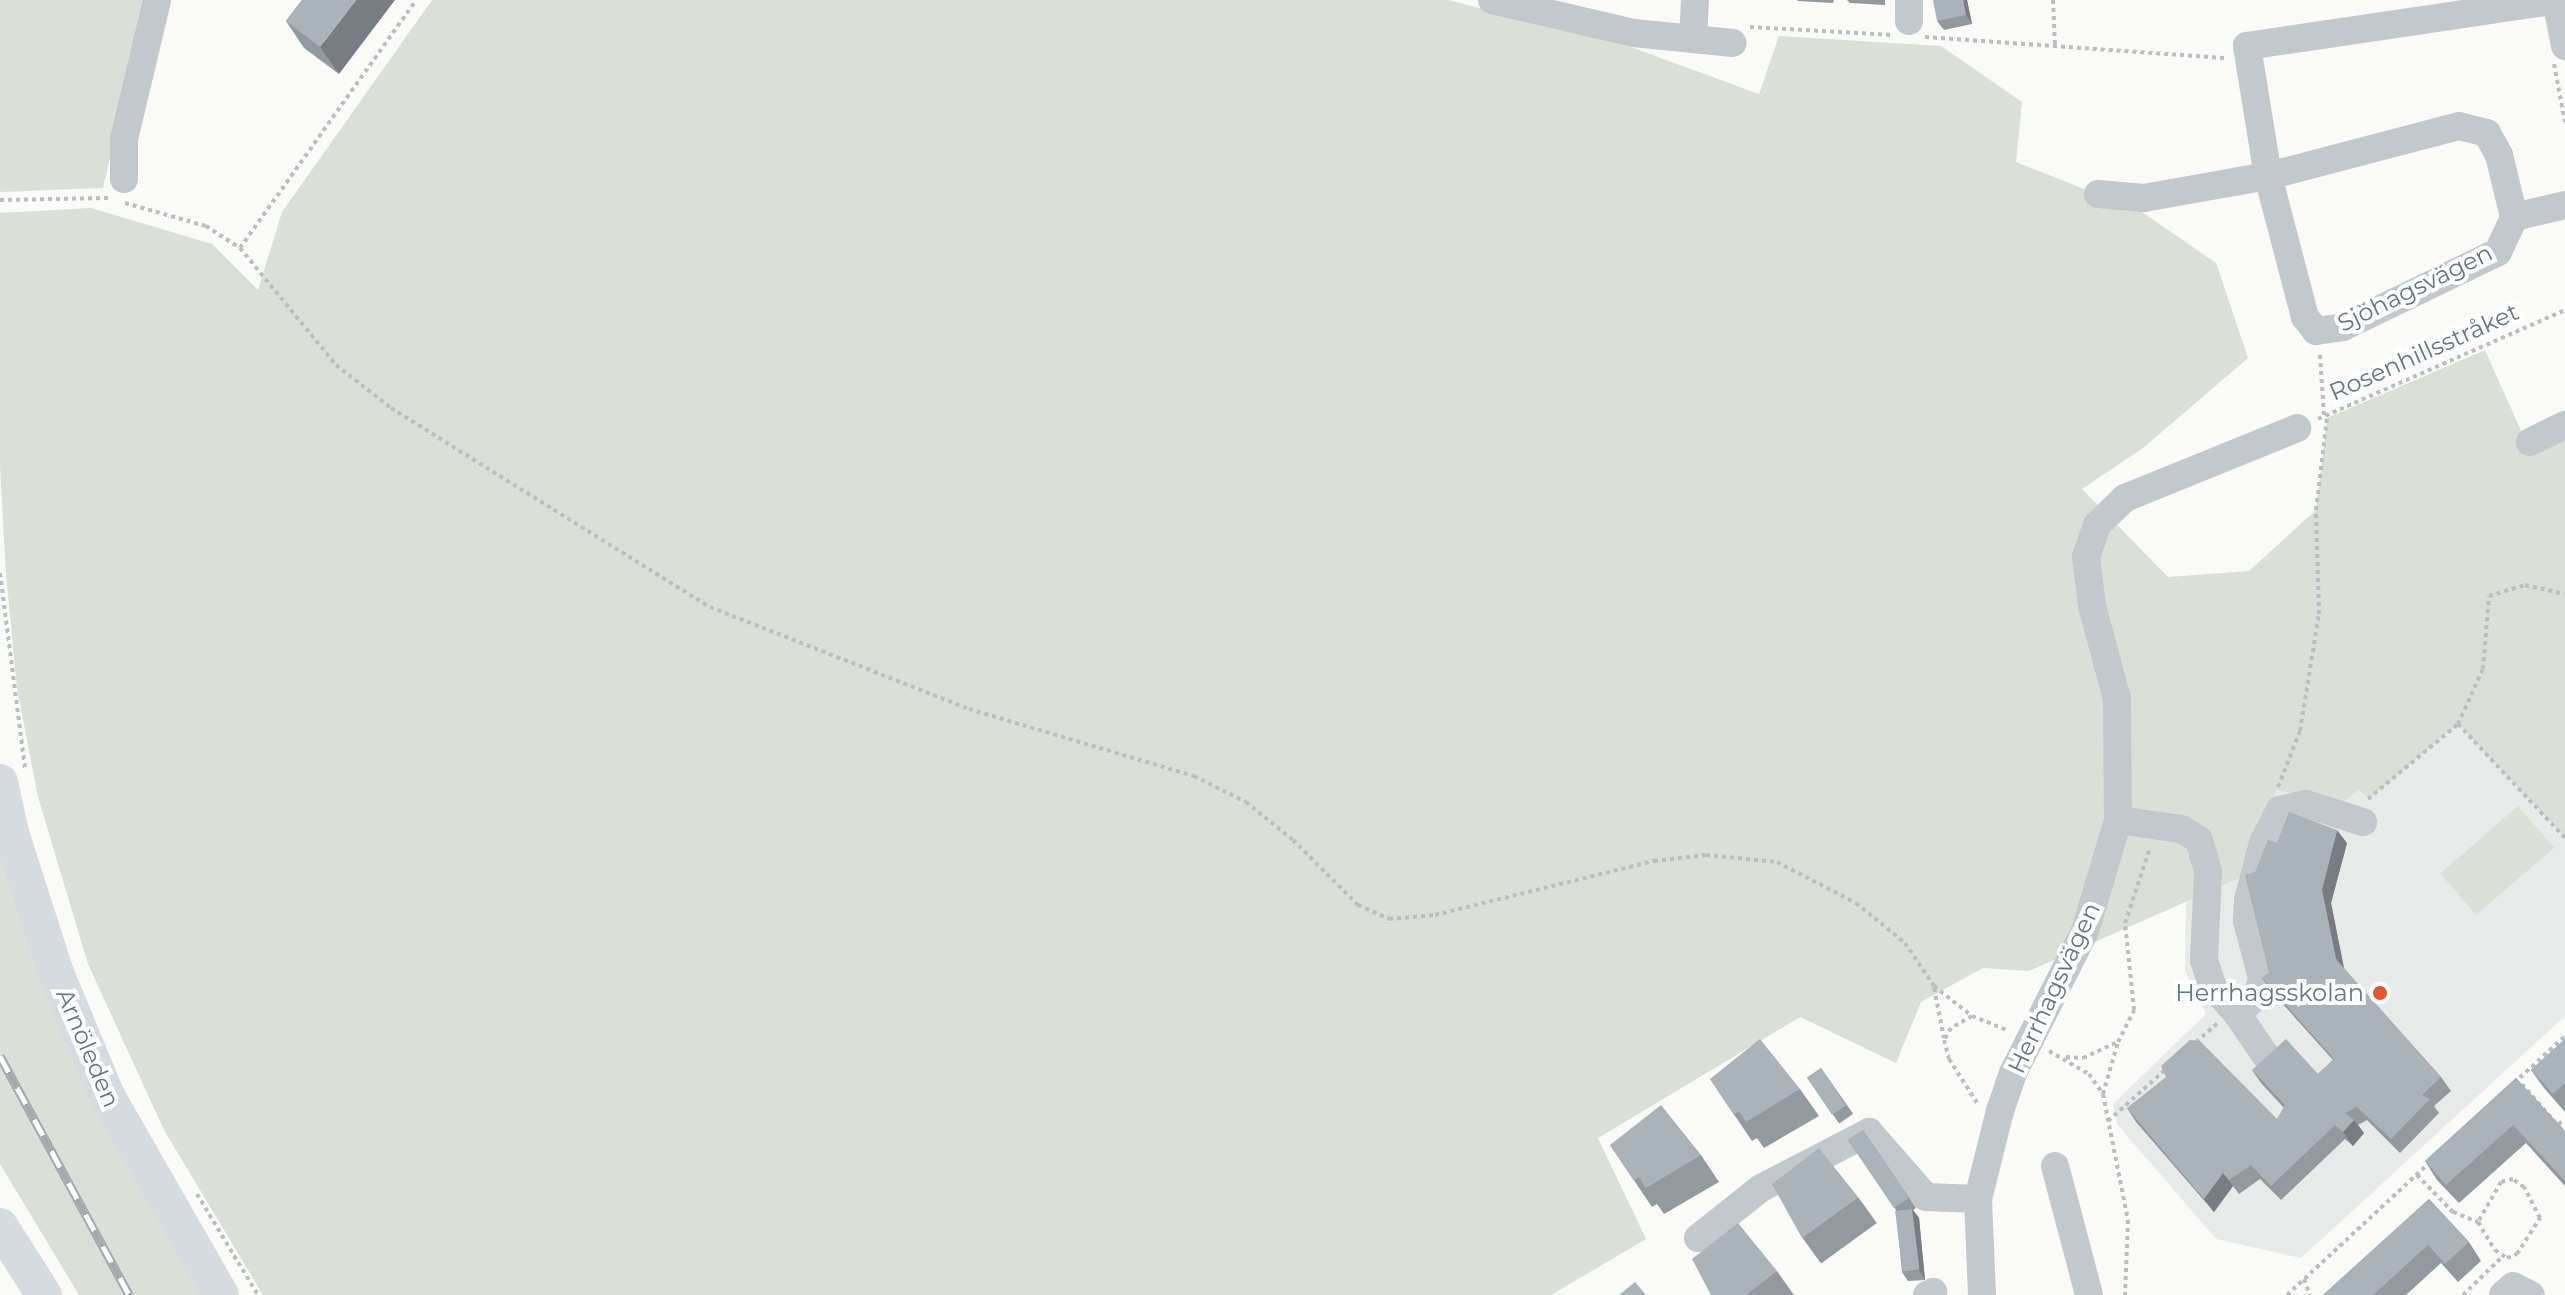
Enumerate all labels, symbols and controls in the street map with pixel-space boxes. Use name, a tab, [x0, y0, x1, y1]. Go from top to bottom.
street label: Sjöhagsvägen	[2333, 238, 2497, 338]
street label: Rosenhillsstråket	[2325, 297, 2523, 407]
street label: Herrhagsvägen	[2002, 898, 2106, 1078]
place label: Herrhagsskolan	[2175, 979, 2364, 1007]
street label: Arnöleden	[50, 984, 126, 1112]
marker: Herrhagsskolan	[2371, 984, 2389, 1002]

